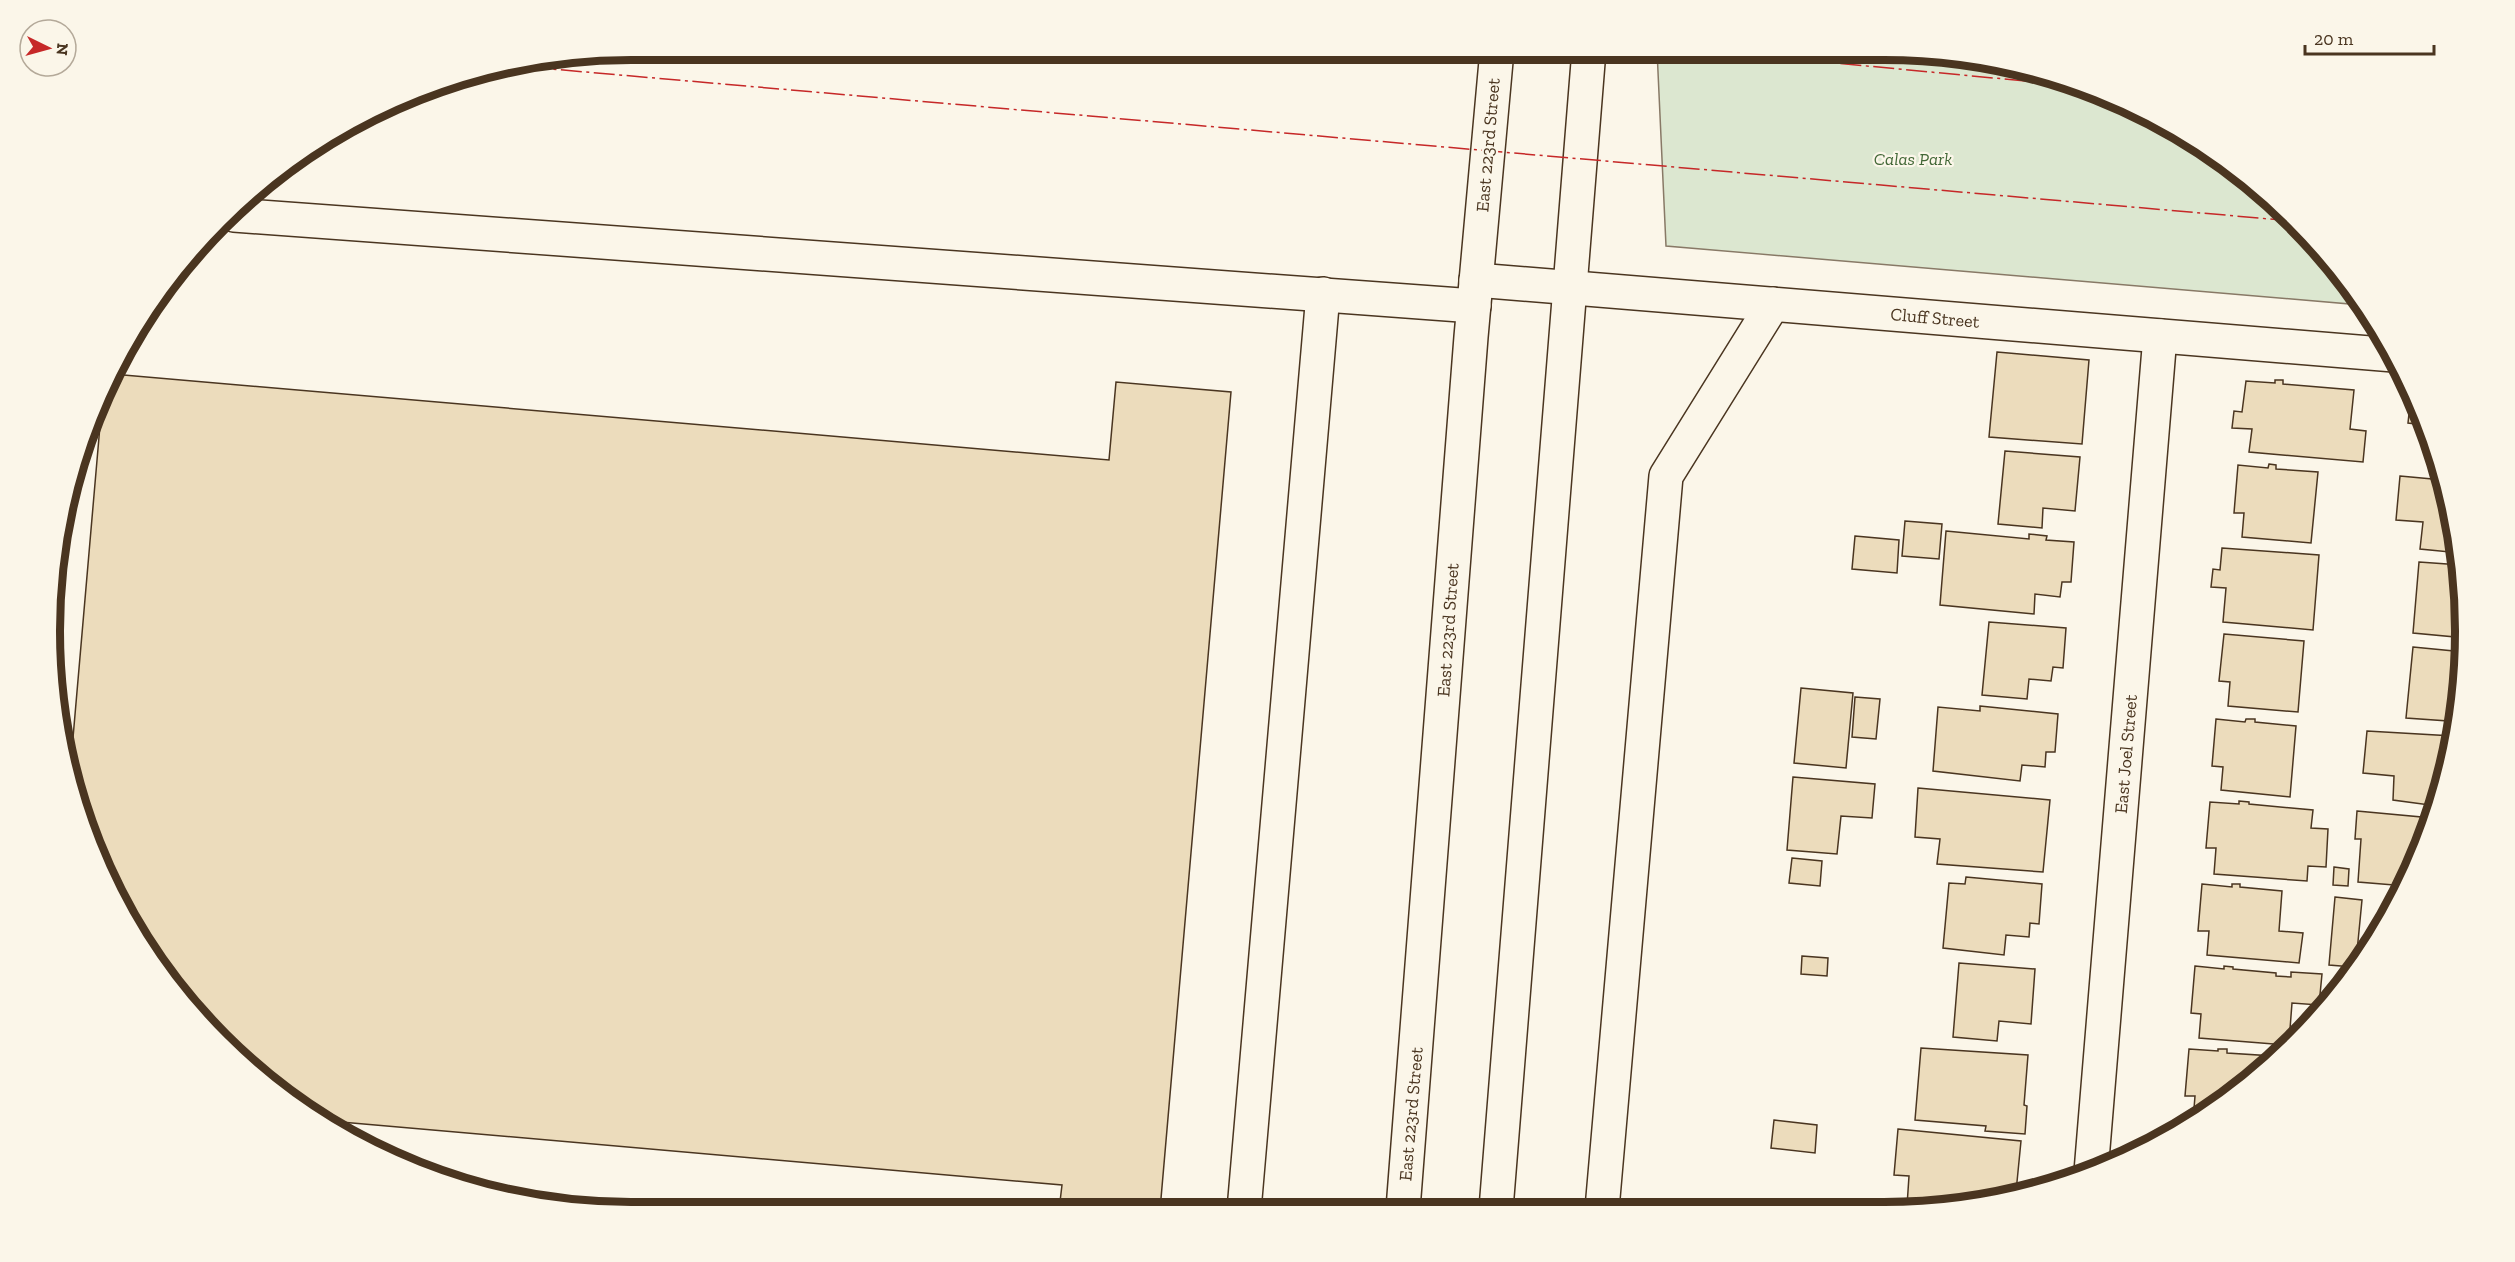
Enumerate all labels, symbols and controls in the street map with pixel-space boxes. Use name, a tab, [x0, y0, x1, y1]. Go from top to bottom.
north arrow	[18, 18, 78, 78]
scale bar	[2305, 18, 2434, 56]
text: 20 m	[2314, 28, 2354, 50]
text: N	[52, 42, 72, 56]
street label: East 223rd Street	[1471, 77, 1505, 213]
park label: Calas Park	[1874, 148, 1952, 170]
street label: Cluff Street	[1890, 303, 1981, 333]
street label: East 223rd Street	[1432, 562, 1464, 698]
street label: East Joel Street	[2110, 693, 2142, 814]
street label: East 223rd Street	[1394, 1046, 1428, 1182]

